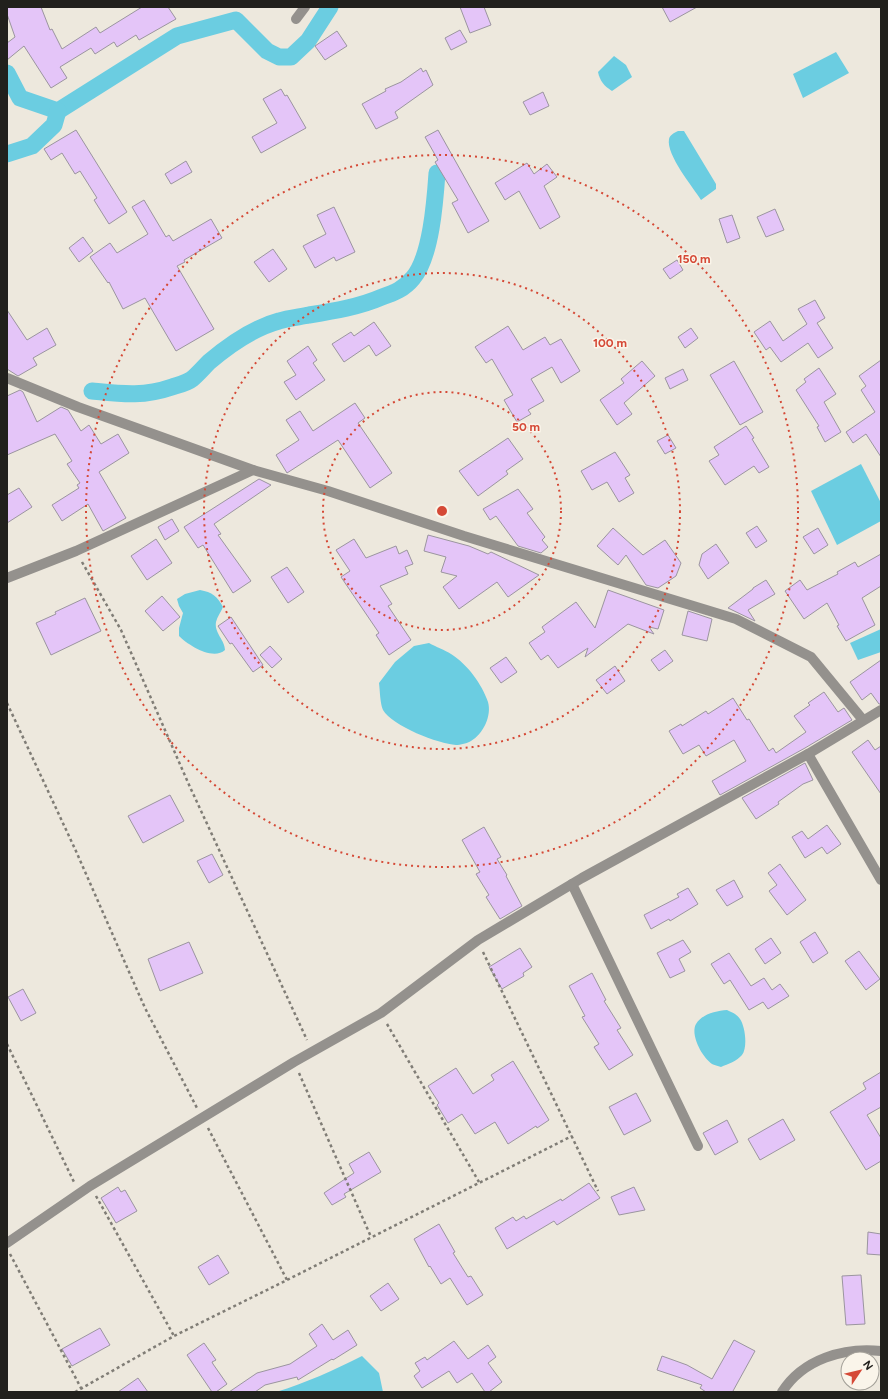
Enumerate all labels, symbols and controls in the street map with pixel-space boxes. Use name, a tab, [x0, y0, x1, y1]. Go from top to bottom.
text: 150 m	[677, 252, 711, 266]
text: 100 m	[593, 336, 627, 350]
text: 50 m	[512, 420, 540, 434]
centre of rings	[435, 504, 449, 518]
north arrow	[840, 1351, 880, 1391]
text: N	[860, 1358, 876, 1373]

